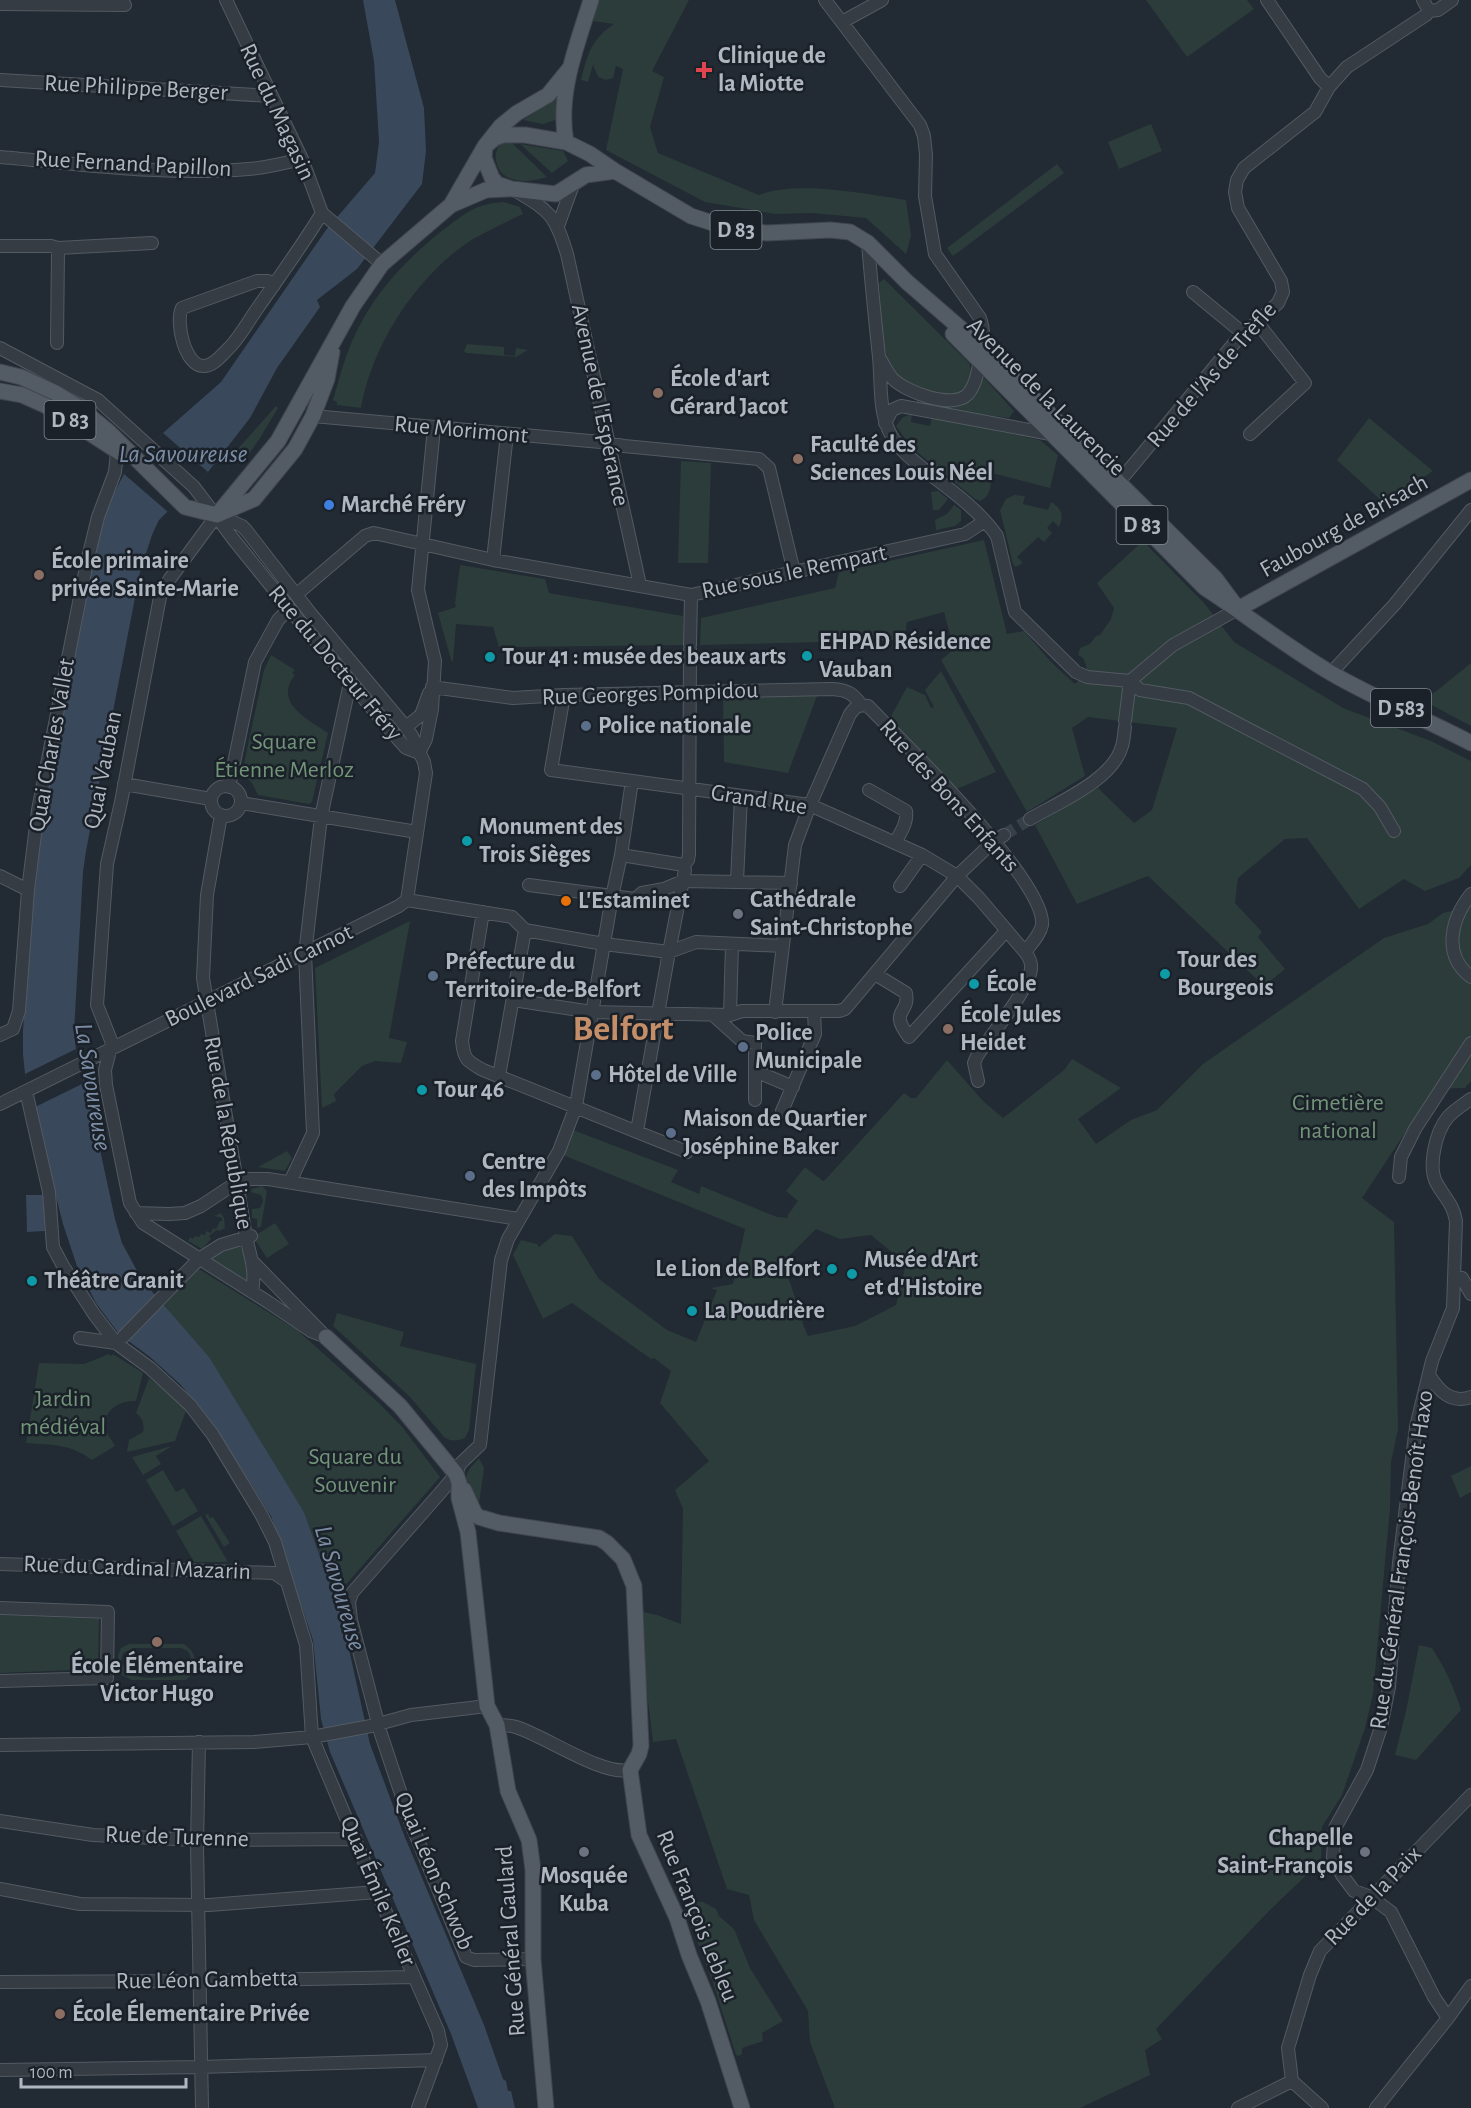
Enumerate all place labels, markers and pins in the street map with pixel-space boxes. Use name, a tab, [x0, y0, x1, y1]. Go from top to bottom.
place label: Clinique de la Miotte	[718, 44, 826, 96]
marker: Clinique de la Miotte	[695, 61, 713, 79]
place label: École d'art Gérard Jacot	[670, 363, 788, 419]
marker: École d'art Gérard Jacot	[651, 386, 665, 400]
place label: Faculté des Sciences Louis Néel	[810, 433, 993, 485]
marker: Faculté des Sciences Louis Néel	[791, 452, 805, 466]
place label: Marché Fréry	[341, 493, 466, 517]
marker: Marché Fréry	[322, 498, 336, 512]
place label: École primaire privée Sainte-Marie	[51, 545, 239, 601]
marker: École primaire privée Sainte-Marie	[32, 568, 46, 582]
place label: EHPAD Résidence Vauban	[819, 630, 991, 682]
place label: Tour 41 : musée des beaux arts	[502, 645, 786, 669]
marker: EHPAD Résidence Vauban	[800, 649, 814, 663]
marker: Tour 41 : musée des beaux arts	[483, 650, 497, 664]
place label: Police nationale	[598, 714, 751, 738]
marker: Police nationale	[579, 719, 593, 733]
place label: Monument des Trois Sièges	[479, 815, 623, 867]
marker: Monument des Trois Sièges	[460, 834, 474, 848]
place label: Cathédrale Saint-Christophe	[750, 888, 913, 940]
place label: L'Estaminet	[578, 889, 690, 913]
marker: L'Estaminet	[559, 894, 573, 908]
marker: Cathédrale Saint-Christophe	[731, 907, 745, 921]
place label: Tour des Bourgeois	[1177, 948, 1274, 1000]
place label: Préfecture du Territoire-de-Belfort	[445, 950, 641, 1002]
marker: Tour des Bourgeois	[1158, 967, 1172, 981]
place label: École	[986, 968, 1037, 996]
marker: Préfecture du Territoire-de-Belfort	[426, 969, 440, 983]
marker: École	[967, 977, 981, 991]
place label: École Jules Heidet	[960, 999, 1061, 1055]
place label: Police Municipale	[755, 1021, 862, 1073]
marker: École Jules Heidet	[941, 1022, 955, 1036]
marker: Police Municipale	[736, 1040, 750, 1054]
place label: Hôtel de Ville	[608, 1063, 737, 1087]
marker: Hôtel de Ville	[589, 1068, 603, 1082]
place label: Tour 46	[434, 1078, 504, 1102]
marker: Tour 46	[415, 1083, 429, 1097]
place label: Maison de Quartier Joséphine Baker	[683, 1107, 867, 1159]
marker: Maison de Quartier Joséphine Baker	[664, 1126, 678, 1140]
place label: Centre des Impôts	[482, 1150, 587, 1202]
marker: Centre des Impôts	[463, 1169, 477, 1183]
place label: Musée d'Art et d'Histoire	[864, 1248, 982, 1300]
place label: Le Lion de Belfort	[655, 1257, 820, 1281]
marker: Le Lion de Belfort	[825, 1262, 839, 1276]
marker: Musée d'Art et d'Histoire	[845, 1267, 859, 1281]
place label: Théâtre Granit	[44, 1269, 184, 1293]
marker: Théâtre Granit	[25, 1274, 39, 1288]
place label: La Poudrière	[704, 1299, 825, 1323]
marker: La Poudrière	[685, 1304, 699, 1318]
marker: École Élémentaire Victor Hugo	[150, 1635, 164, 1649]
place label: École Élémentaire Victor Hugo	[70, 1650, 244, 1706]
place label: Chapelle Saint-François	[1217, 1826, 1353, 1878]
marker: Mosquée Kuba	[577, 1845, 591, 1859]
marker: Chapelle Saint-François	[1358, 1845, 1372, 1859]
place label: Mosquée Kuba	[540, 1864, 628, 1916]
place label: École Élementaire Privée	[72, 1998, 310, 2026]
marker: École Élementaire Privée	[53, 2007, 67, 2021]

